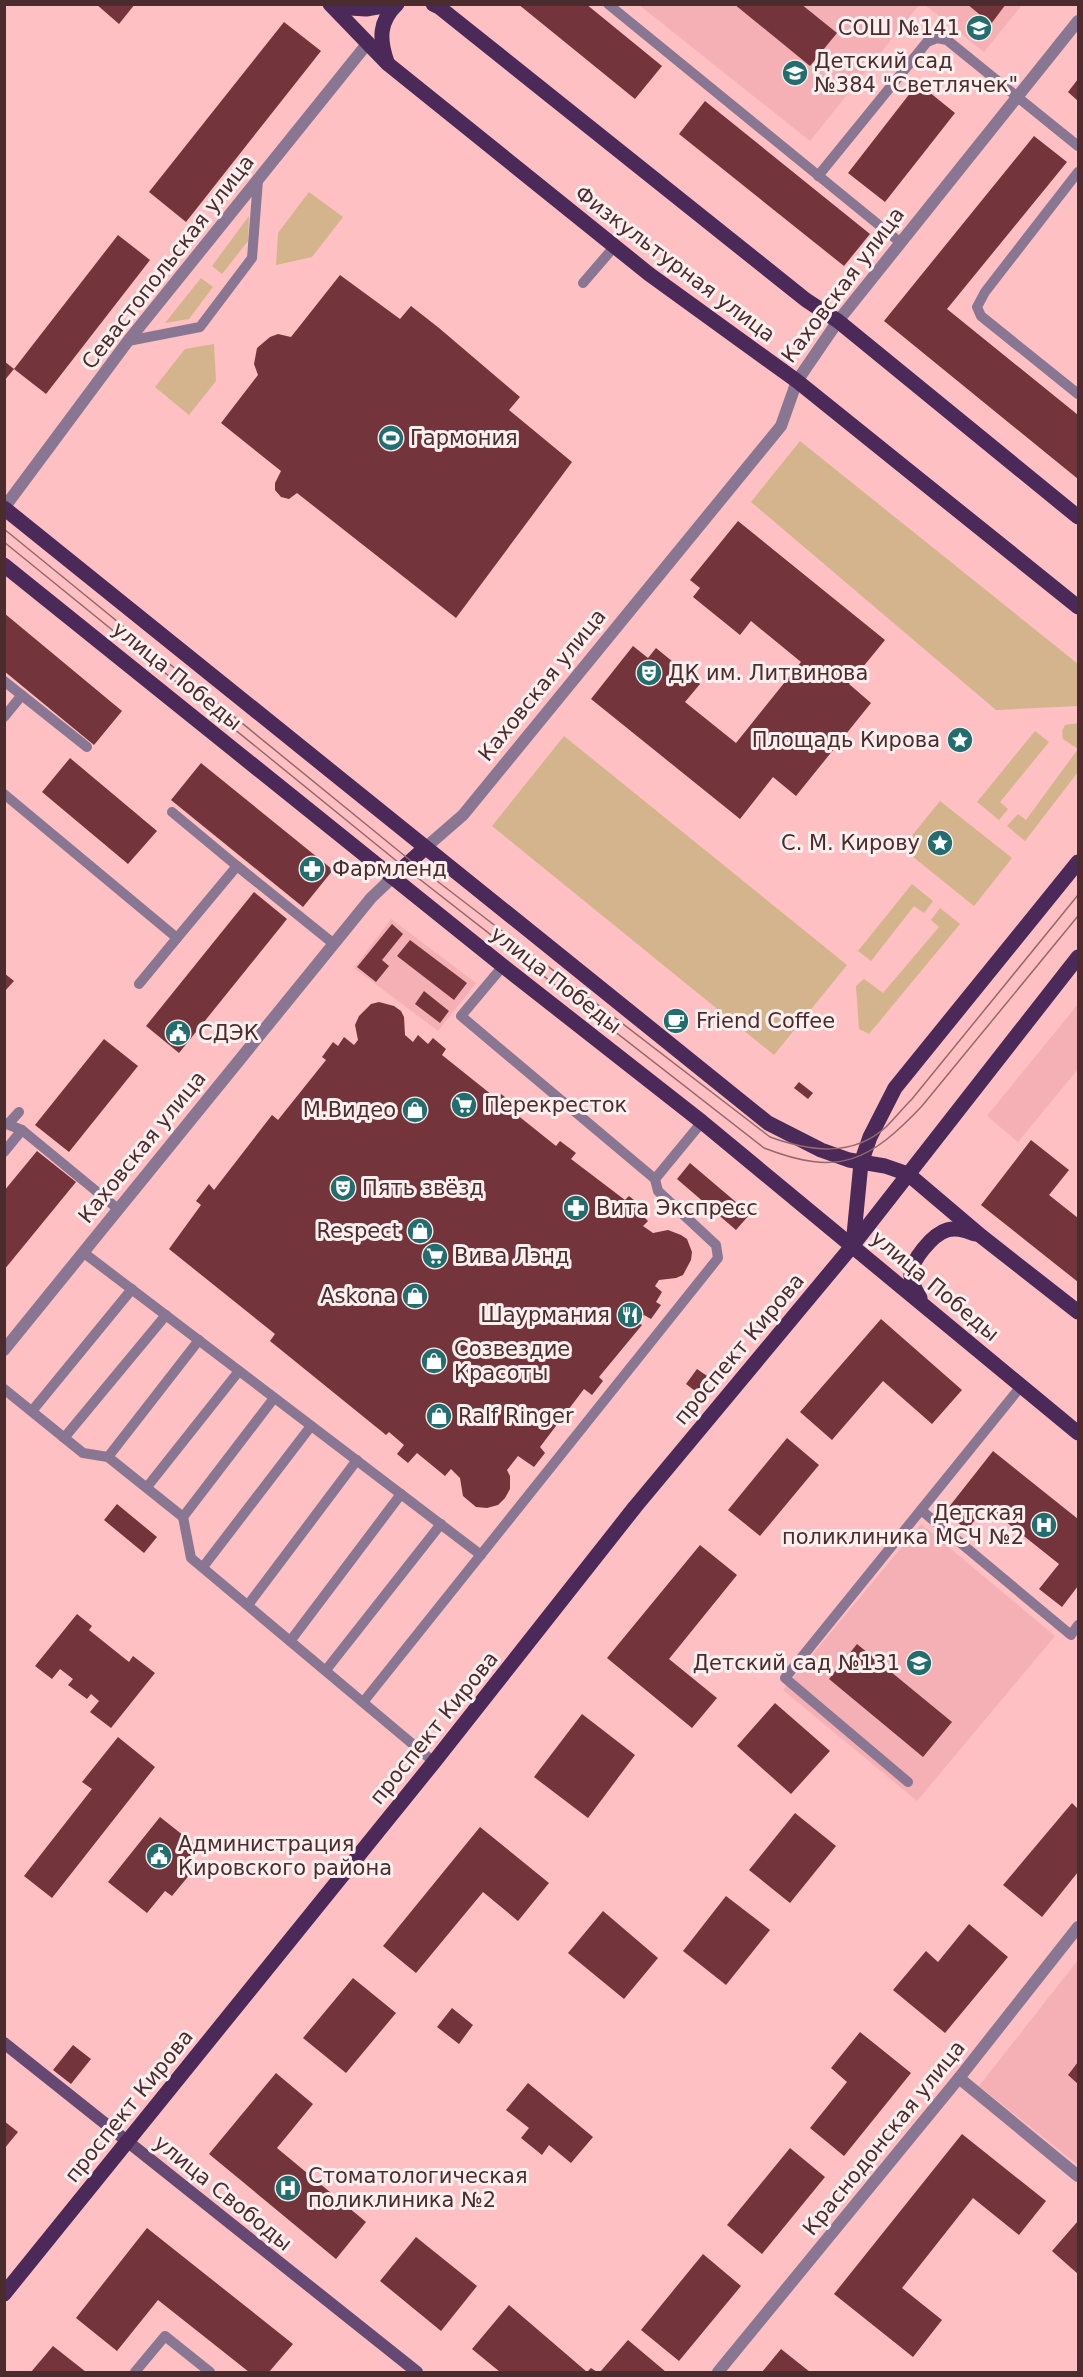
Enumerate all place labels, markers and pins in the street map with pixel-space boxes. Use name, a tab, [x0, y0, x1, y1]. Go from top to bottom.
school or university icon: СОШ №141	[964, 13, 994, 43]
place label: СОШ №141	[838, 16, 960, 40]
place label: Детский сад №384 "Светлячек"	[814, 49, 1018, 97]
school or university icon: Детский сад №384 "Светлячек"	[780, 58, 810, 88]
sports icon: Гармония	[376, 423, 406, 453]
place label: Гармония	[410, 426, 518, 450]
theatre icon: ДК им. Литвинова	[634, 658, 664, 688]
place label: ДК им. Литвинова	[668, 661, 868, 685]
place icon: Площадь Кирова	[945, 725, 975, 755]
place label: Площадь Кирова	[752, 728, 940, 752]
place icon: С. М. Кирову	[925, 828, 955, 858]
place label: С. М. Кирову	[781, 831, 920, 855]
pharmacy icon: Фармленд	[297, 854, 327, 884]
place label: Фармленд	[332, 857, 447, 881]
cafe icon: Friend Coffee	[661, 1006, 691, 1036]
place label: Friend Coffee	[696, 1009, 835, 1033]
public building icon: СДЭК	[163, 1018, 193, 1048]
place label: СДЭК	[198, 1021, 259, 1045]
supermarket icon: Перекресток	[449, 1090, 479, 1120]
place label: Перекресток	[484, 1093, 627, 1117]
shop icon: М.Видео	[400, 1095, 430, 1125]
place label: М.Видео	[303, 1098, 396, 1122]
theatre icon: Пять звёзд	[328, 1173, 358, 1203]
place label: Пять звёзд	[362, 1176, 484, 1200]
pharmacy icon: Вита Экспресс	[561, 1193, 591, 1223]
place label: Вита Экспресс	[596, 1196, 758, 1220]
shop icon: Respect	[405, 1216, 435, 1246]
place label: Respect	[316, 1219, 400, 1243]
supermarket icon: Вива Лэнд	[420, 1241, 450, 1271]
place label: Вива Лэнд	[454, 1244, 570, 1268]
shop icon: Askona	[400, 1281, 430, 1311]
place label: Askona	[320, 1284, 396, 1308]
restaurant icon: Шаурмания	[615, 1300, 645, 1330]
place label: Шаурмания	[480, 1303, 610, 1327]
place label: Созвездие Красоты	[454, 1337, 570, 1385]
shop icon: Созвездие Красоты	[419, 1346, 449, 1376]
shop icon: Ralf Ringer	[424, 1401, 454, 1431]
place label: Ralf Ringer	[458, 1404, 574, 1428]
place label: Детская поликлиника МСЧ №2	[782, 1501, 1024, 1549]
hospital icon: Детская поликлиника МСЧ №2	[1029, 1510, 1059, 1540]
school or university icon: Детский сад №131	[904, 1648, 934, 1678]
place label: Детский сад №131	[693, 1651, 900, 1675]
place label: Администрация Кировского района	[178, 1832, 392, 1880]
public building icon: Администрация Кировского района	[144, 1841, 174, 1871]
place label: Стоматологическая поликлиника №2	[308, 2164, 528, 2212]
hospital icon: Стоматологическая поликлиника №2	[273, 2173, 303, 2203]

